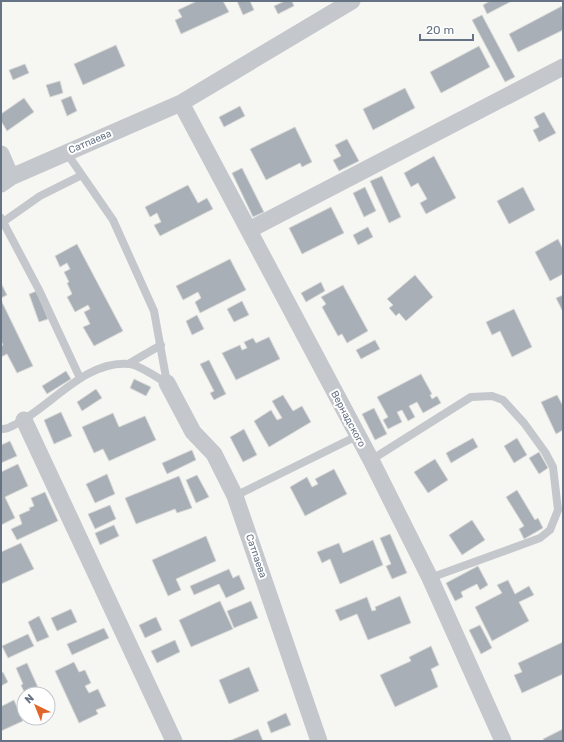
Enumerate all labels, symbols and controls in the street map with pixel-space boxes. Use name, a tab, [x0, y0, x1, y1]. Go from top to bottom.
scale bar	[420, 16, 473, 42]
text: 20 m	[426, 23, 454, 37]
street label: Сатпаева	[67, 128, 113, 156]
street label: Вернадского	[328, 389, 368, 449]
street label: Сатпаева	[243, 533, 269, 579]
north arrow	[16, 686, 56, 726]
text: N	[22, 692, 37, 707]

